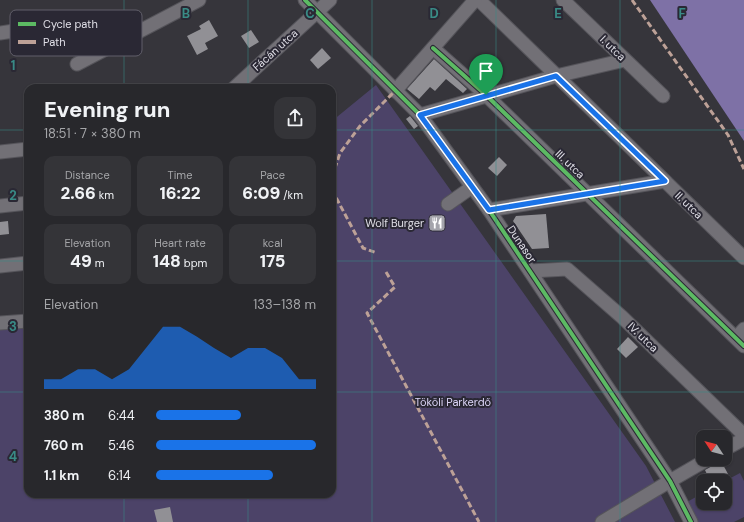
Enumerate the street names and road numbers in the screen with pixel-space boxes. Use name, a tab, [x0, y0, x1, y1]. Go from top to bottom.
street label: Fácán utca	[250, 26, 300, 74]
street label: I. utca	[597, 32, 629, 64]
street label: III. utca	[552, 147, 588, 181]
street label: II. utca	[672, 189, 706, 222]
street label: Dunasor	[504, 223, 540, 265]
street label: IV. utca	[625, 319, 661, 355]

